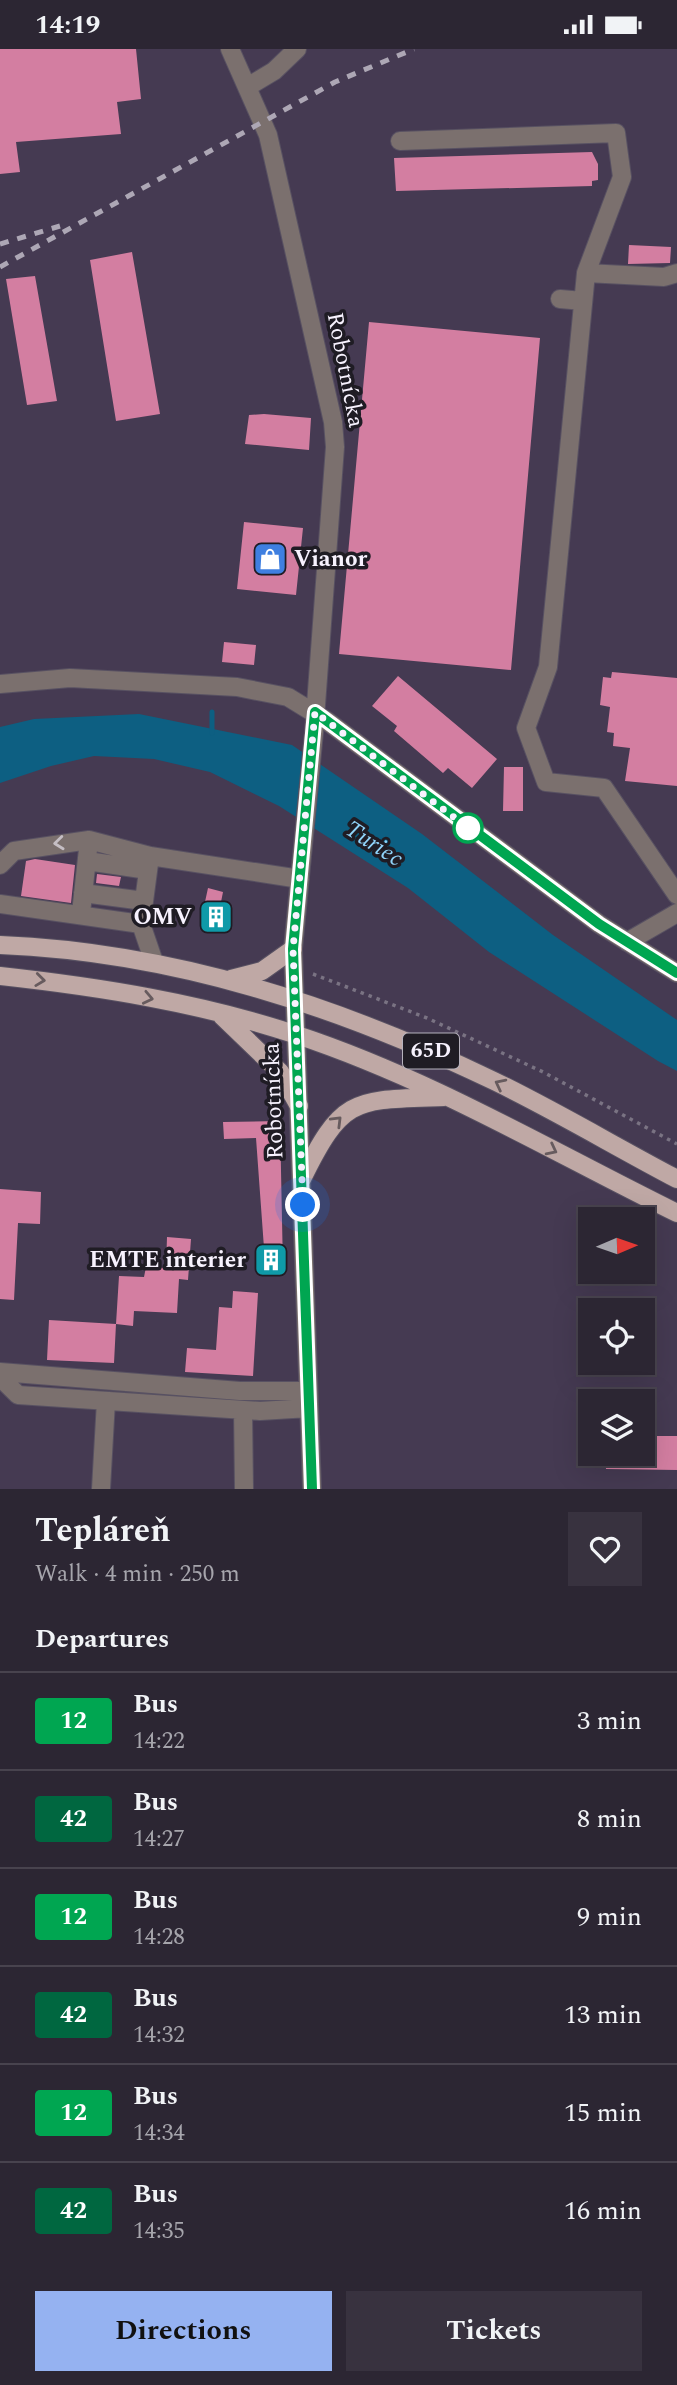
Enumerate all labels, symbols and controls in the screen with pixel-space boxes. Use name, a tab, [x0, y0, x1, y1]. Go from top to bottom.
text: 14:19	[35, 5, 100, 45]
street label: Robotnícka	[317, 309, 373, 431]
shop icon: Vianor	[251, 540, 289, 578]
place label: Vianor	[294, 542, 367, 577]
water label: Turiec	[338, 812, 410, 876]
unlabelled marker	[453, 813, 483, 843]
one-way arrow	[54, 836, 65, 851]
building icon: OMV	[197, 898, 235, 936]
place label: OMV	[133, 900, 192, 935]
one-way arrow	[35, 973, 46, 988]
one-way arrow	[142, 989, 154, 1004]
road number: 65D	[403, 1033, 459, 1069]
street label: Robotnícka	[254, 1042, 294, 1160]
one-way arrow	[495, 1079, 507, 1093]
one-way arrow	[328, 1117, 341, 1130]
one-way arrow	[545, 1142, 557, 1155]
your location	[285, 1187, 320, 1222]
north arrow	[578, 1207, 654, 1285]
map controls	[578, 1207, 655, 1466]
building icon: EMTE interier	[252, 1241, 290, 1279]
place label: EMTE interier	[89, 1243, 246, 1278]
button: locate	[578, 1298, 655, 1375]
button: layers	[578, 1389, 655, 1466]
text: Tepláreň	[35, 1506, 171, 1556]
button: heart	[568, 1512, 642, 1586]
text: Walk · 4 min · 250 m	[35, 1557, 240, 1592]
text: Departures	[35, 1619, 169, 1659]
text: Bus	[133, 1684, 178, 1724]
text: 3 min	[577, 1701, 642, 1741]
text: 12	[60, 1703, 87, 1739]
text: 14:22	[133, 1724, 185, 1759]
text: Bus	[133, 1782, 178, 1822]
text: 8 min	[577, 1799, 642, 1839]
text: 42	[60, 1801, 87, 1837]
text: 14:27	[133, 1822, 185, 1857]
text: Bus	[133, 1880, 178, 1920]
text: 9 min	[577, 1897, 642, 1937]
text: 12	[60, 1899, 87, 1935]
text: 14:28	[133, 1920, 185, 1955]
text: Bus	[133, 1978, 178, 2018]
text: 13 min	[564, 1995, 642, 2035]
text: 42	[60, 1997, 87, 2033]
text: 14:32	[133, 2018, 185, 2053]
text: Bus	[133, 2076, 178, 2116]
text: 15 min	[564, 2093, 642, 2133]
text: 12	[60, 2095, 87, 2131]
text: 14:34	[133, 2116, 185, 2151]
text: Bus	[133, 2174, 178, 2214]
text: 16 min	[564, 2191, 642, 2231]
text: 42	[60, 2193, 87, 2229]
text: 14:35	[133, 2214, 185, 2249]
button: Directions	[35, 2291, 332, 2371]
button: Tickets	[346, 2291, 642, 2371]

